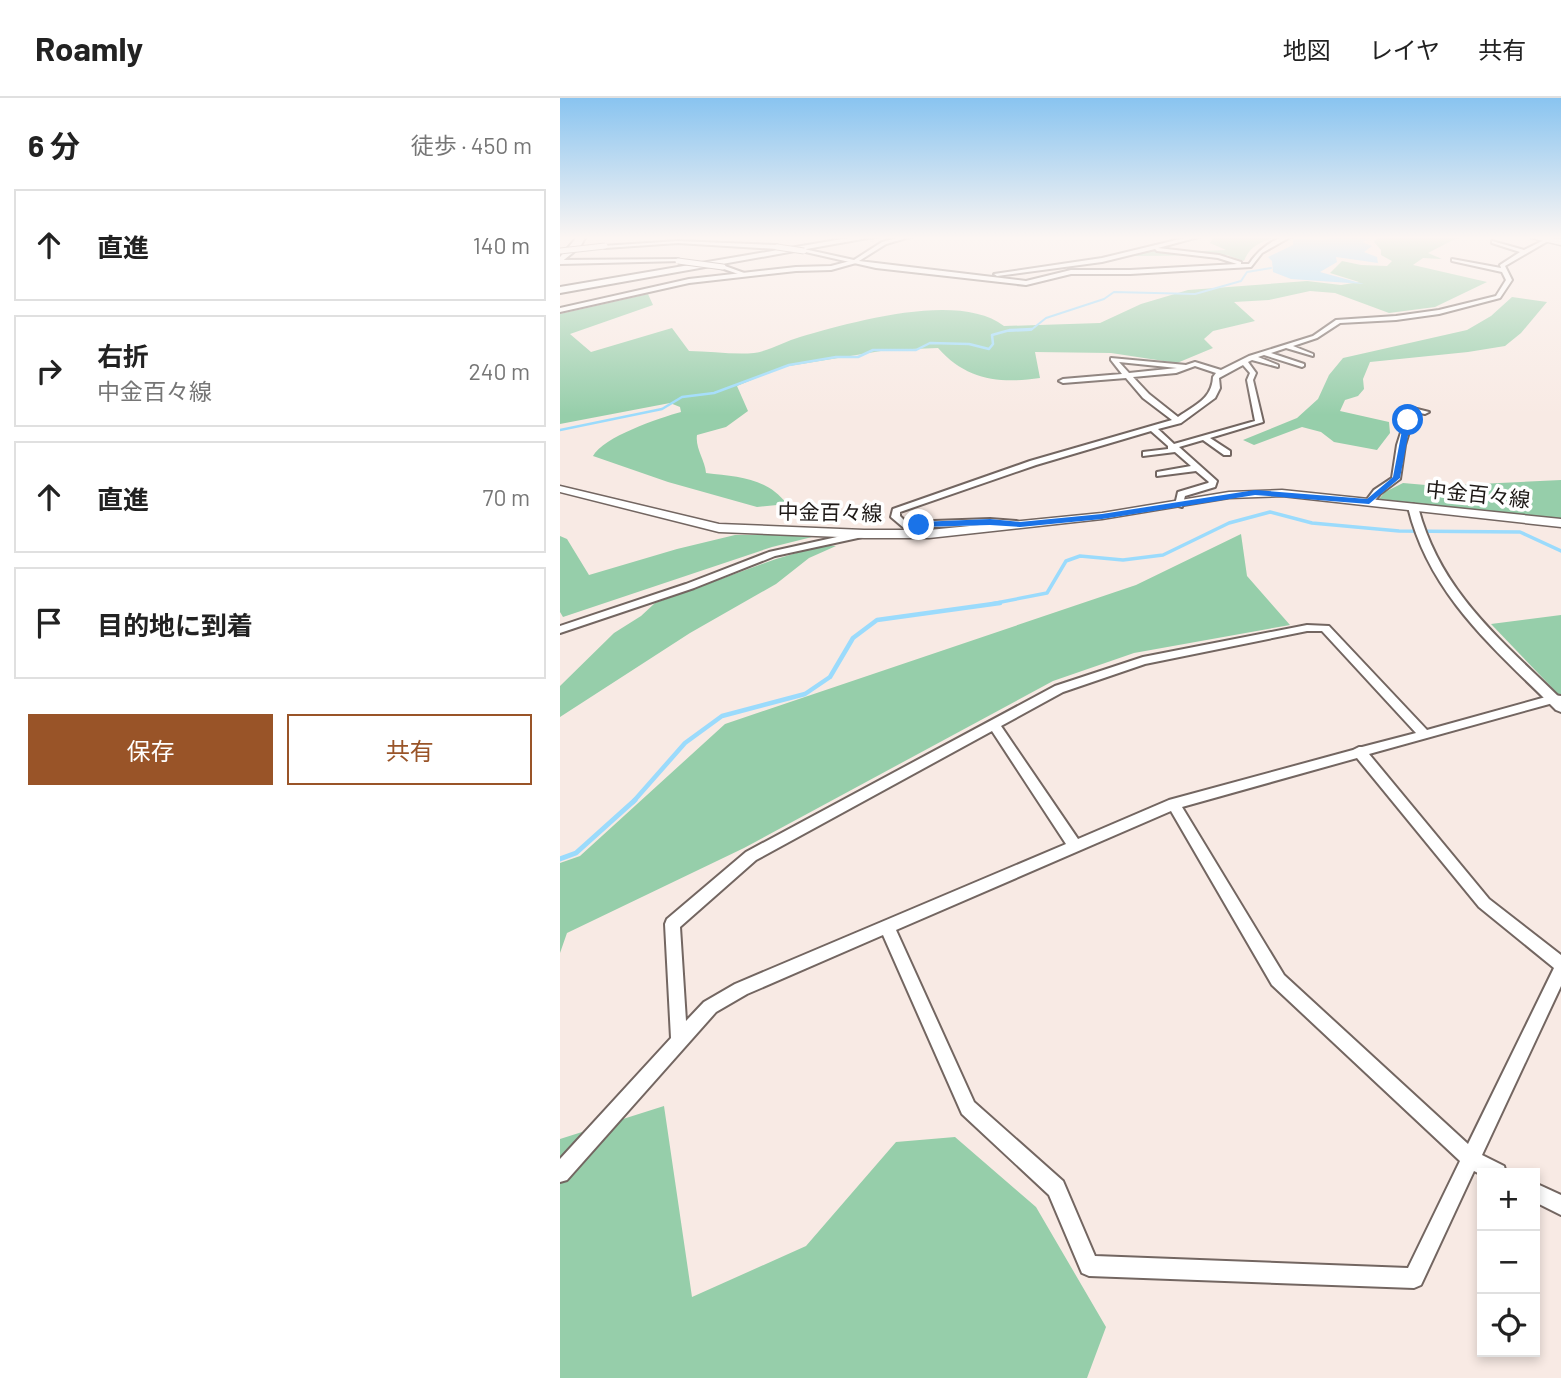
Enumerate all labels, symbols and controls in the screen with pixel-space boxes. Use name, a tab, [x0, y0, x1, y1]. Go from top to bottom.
text: Roamly	[35, 28, 143, 68]
text: 地図	[1283, 35, 1331, 64]
text: レイヤ	[1369, 35, 1440, 64]
text: 共有	[1478, 35, 1526, 64]
text: 6 分	[28, 127, 80, 163]
text: 徒歩 · 450 m	[411, 131, 532, 159]
icon: ahead	[30, 226, 68, 264]
text: 直進	[97, 231, 149, 262]
text: 140 m	[473, 231, 530, 259]
text: 右折	[97, 340, 149, 371]
icon: right	[30, 352, 68, 390]
text: 240 m	[468, 357, 530, 385]
text: 中金百々線	[97, 377, 212, 405]
route start	[1392, 404, 1423, 435]
street label: 中金百々線	[1425, 476, 1532, 511]
icon: ahead	[30, 478, 68, 516]
text: 直進	[97, 483, 149, 514]
text: 70 m	[483, 483, 530, 511]
street label: 中金百々線	[777, 498, 883, 525]
route end	[903, 509, 934, 540]
icon: arrive	[30, 604, 68, 642]
text: 目的地に到着	[97, 609, 253, 640]
button: 保存	[28, 714, 273, 785]
button: 共有	[287, 714, 532, 785]
map controls	[1477, 1168, 1540, 1357]
button: +	[1477, 1168, 1540, 1231]
button: −	[1477, 1231, 1540, 1294]
button: locate	[1477, 1294, 1540, 1357]

